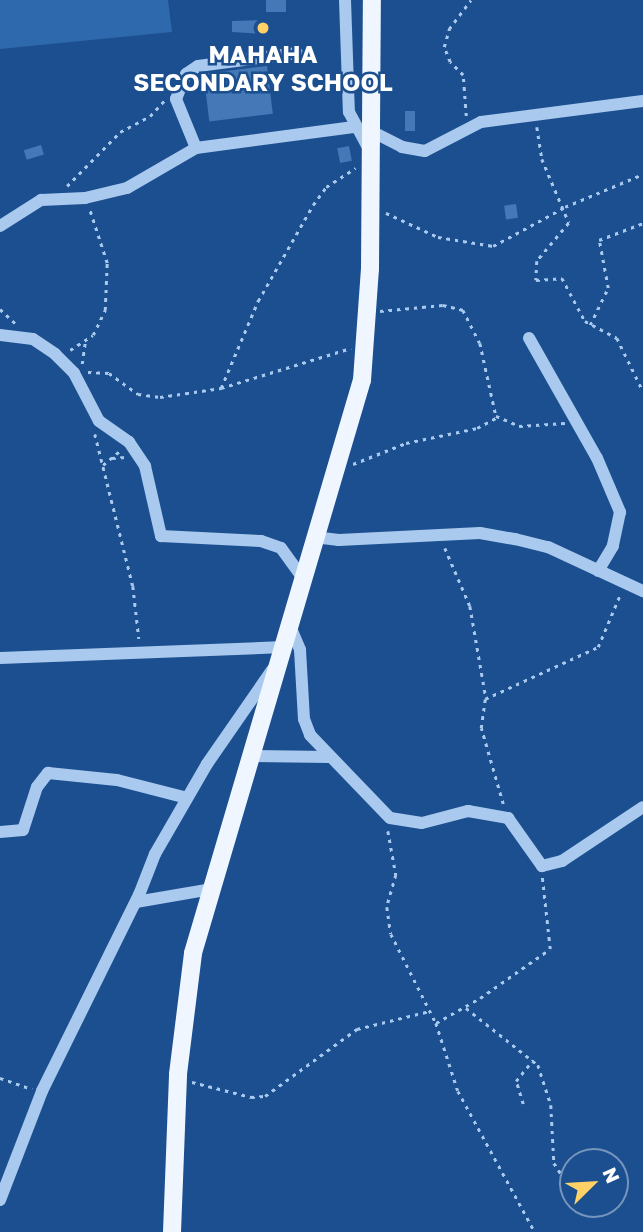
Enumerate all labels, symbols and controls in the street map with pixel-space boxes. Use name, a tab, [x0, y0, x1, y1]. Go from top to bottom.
marker: MAHAHA SECONDARY SCHOOL	[255, 20, 271, 36]
place label: MAHAHA SECONDARY SCHOOL	[133, 40, 393, 96]
north arrow	[559, 1148, 629, 1218]
text: N	[598, 1164, 625, 1186]

